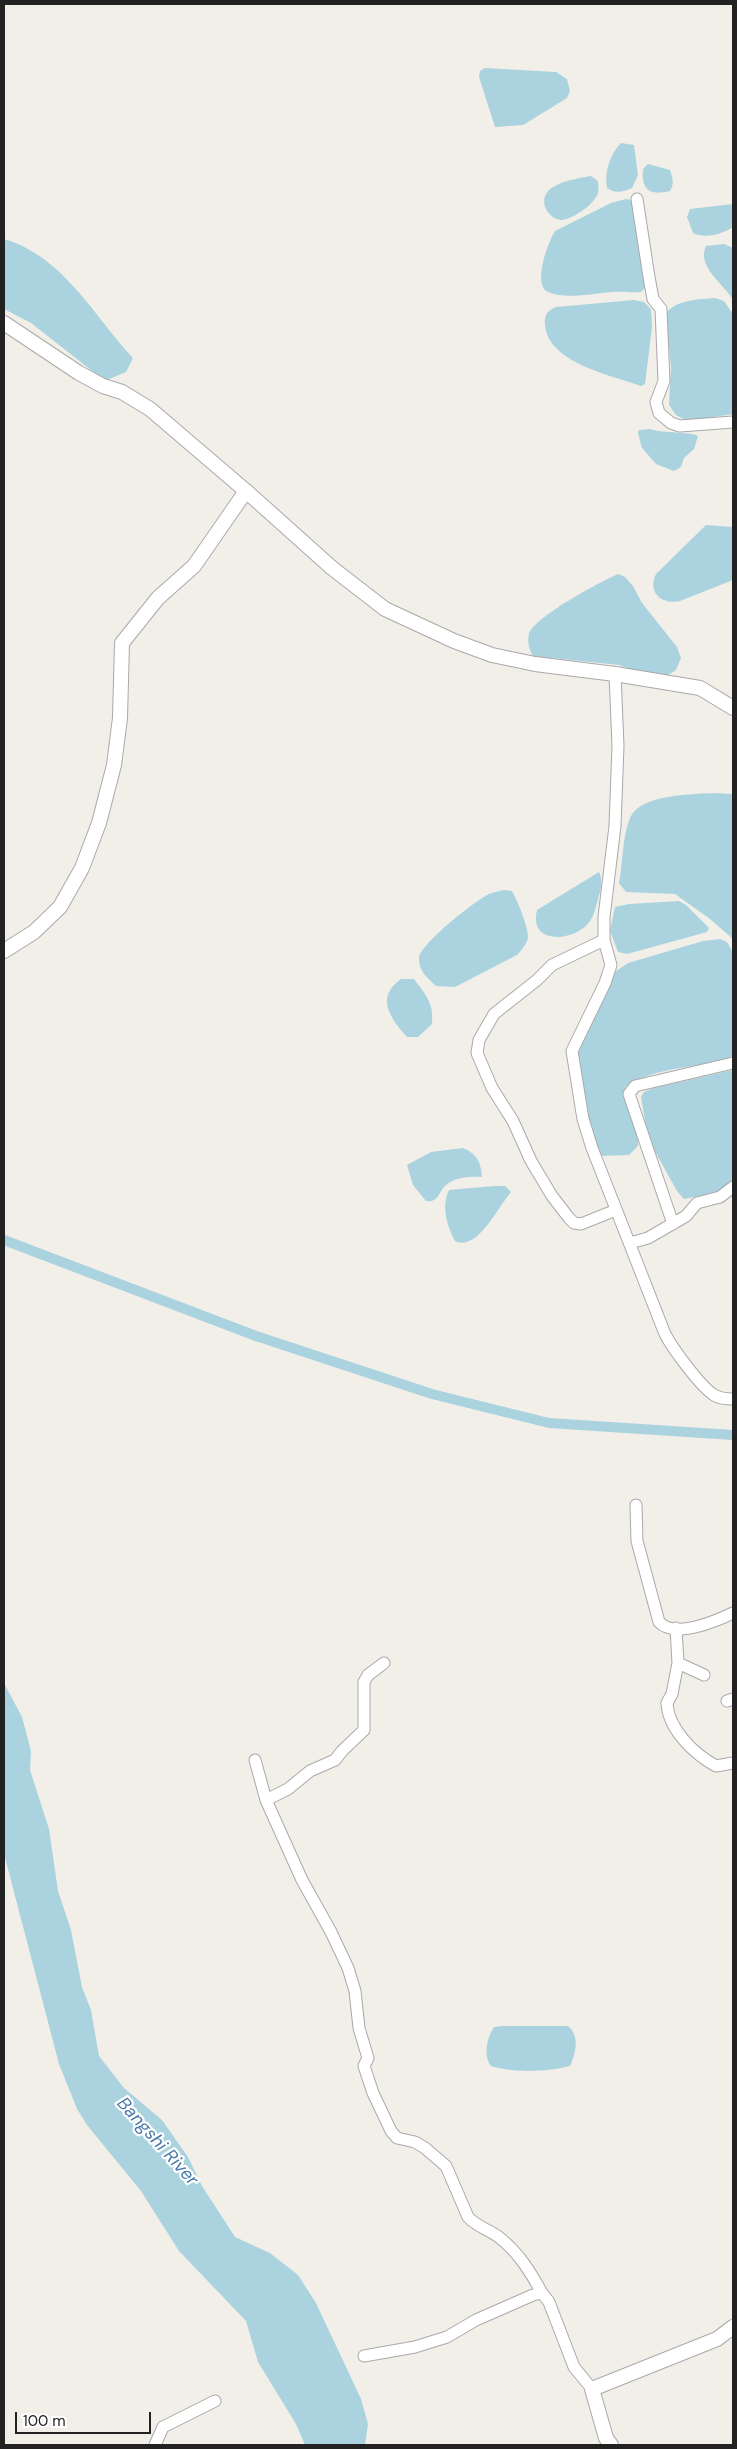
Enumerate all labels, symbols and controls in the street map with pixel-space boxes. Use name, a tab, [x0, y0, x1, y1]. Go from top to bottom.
water label: Bangshi River	[112, 2093, 202, 2191]
scale bar	[18, 2402, 154, 2434]
text: 100 m	[23, 2411, 66, 2431]

